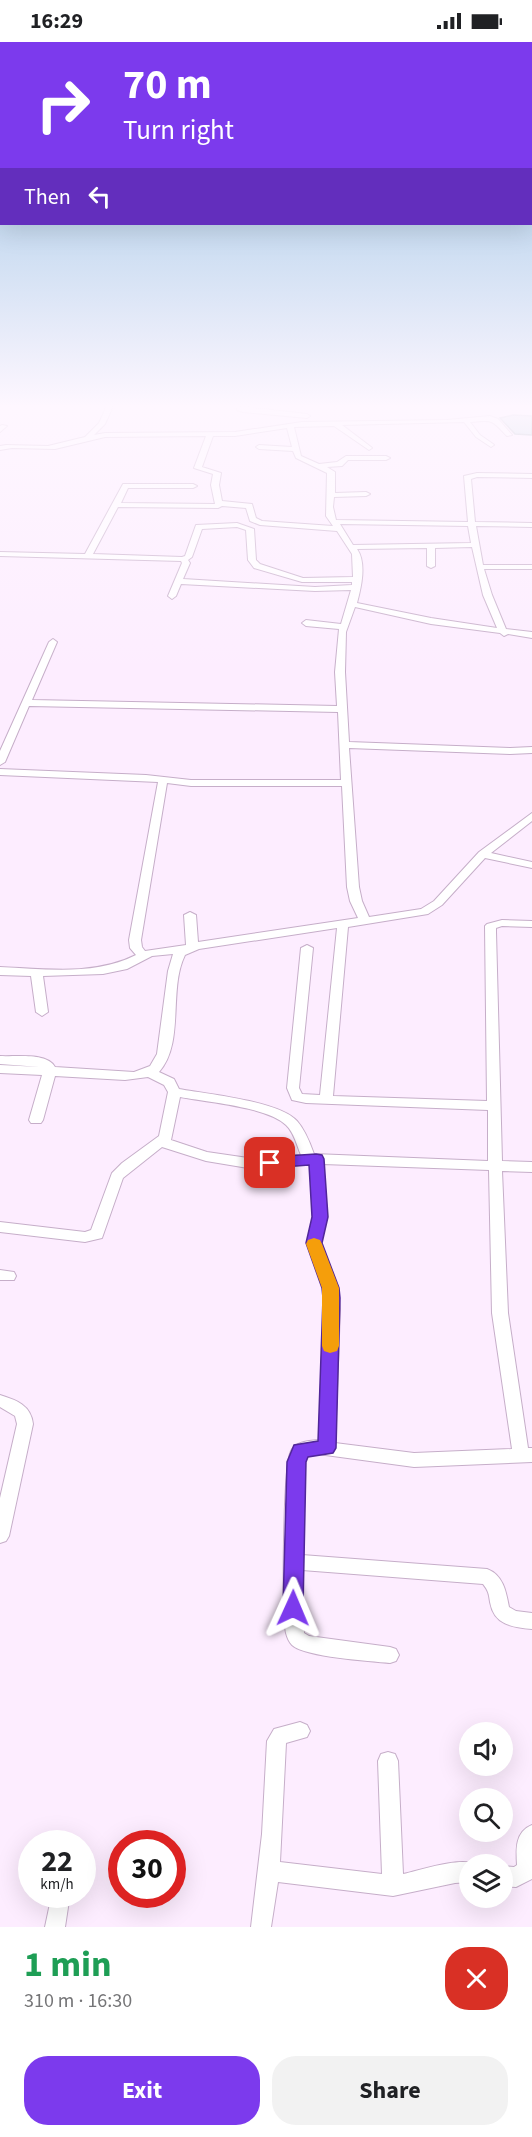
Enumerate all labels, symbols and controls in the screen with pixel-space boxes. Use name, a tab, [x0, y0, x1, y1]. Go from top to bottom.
text: 16:29	[30, 5, 83, 37]
text: 70 m	[123, 55, 212, 115]
icon: right	[24, 66, 102, 144]
text: Turn right	[123, 111, 234, 150]
icon: left	[83, 180, 116, 213]
text: Then	[24, 181, 71, 213]
pin	[244, 1137, 295, 1188]
icon: arrive	[253, 1146, 286, 1179]
position arrow	[261, 1576, 325, 1640]
map controls	[459, 1722, 513, 1908]
button: sound	[459, 1722, 513, 1776]
button: search	[459, 1788, 513, 1842]
speed limit sign: 30	[108, 1830, 186, 1908]
text: 22	[41, 1840, 73, 1883]
button: layers	[459, 1854, 513, 1908]
text: km/h	[40, 1874, 74, 1895]
text: 1 min	[24, 1939, 112, 1990]
button: close	[445, 1947, 508, 2010]
text: 310 m · 16:30	[24, 1987, 132, 2015]
button: Exit	[24, 2056, 260, 2125]
button: Share	[272, 2056, 508, 2125]

